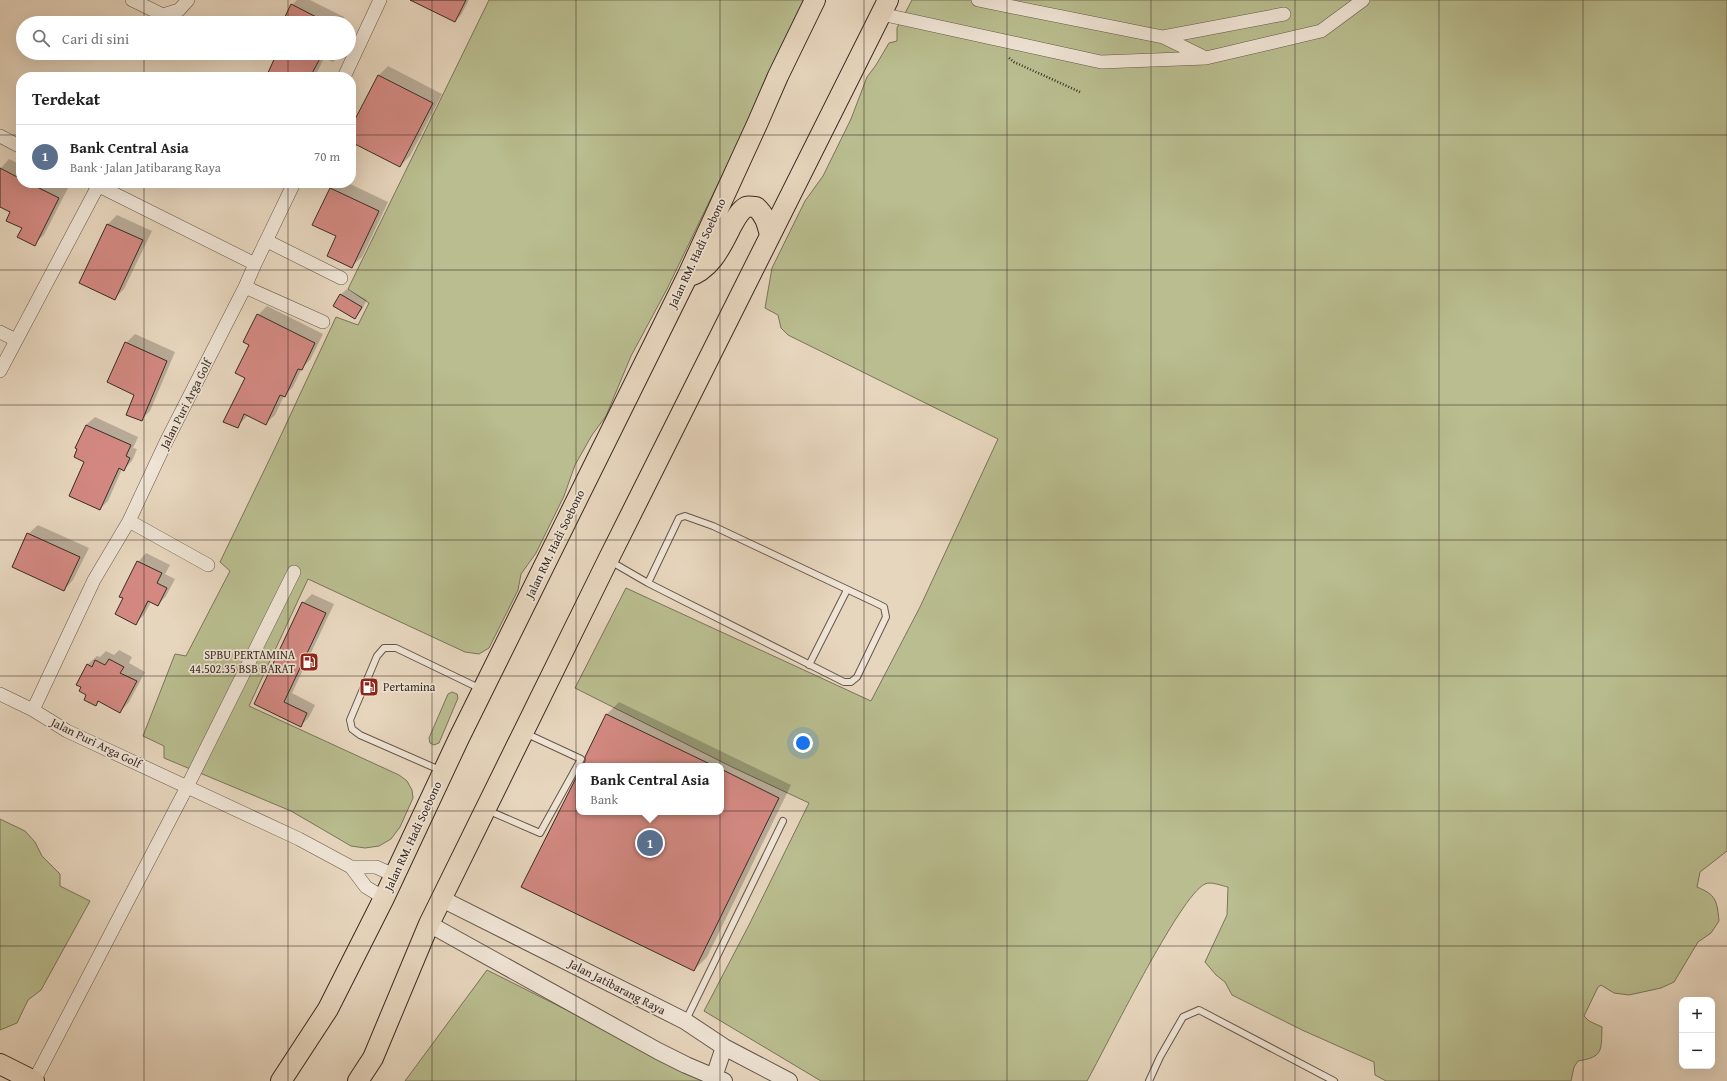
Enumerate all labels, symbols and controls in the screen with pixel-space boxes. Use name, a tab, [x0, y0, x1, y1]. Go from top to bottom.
search box	[16, 16, 356, 60]
icon: search	[30, 27, 52, 49]
text: Cari di sini	[62, 28, 129, 49]
text: Terdekat	[32, 86, 100, 111]
text: Bank Central Asia	[70, 137, 189, 158]
text: 1	[42, 147, 48, 166]
text: 70 m	[314, 147, 340, 166]
text: Bank · Jalan Jatibarang Raya	[70, 158, 221, 177]
street label: Jalan RM. Hadi Soebono	[663, 195, 729, 312]
street label: Jalan Puri Arga Golf	[155, 355, 216, 453]
street label: Jalan RM. Hadi Soebono	[520, 487, 588, 603]
place label: SPBU PERTAMINA 44.502.35 BSB BARAT	[190, 646, 296, 677]
fuel station icon: SPBU PERTAMINA 44.502.35 BSB BARAT	[298, 651, 320, 673]
fuel station icon: Pertamina	[358, 676, 380, 698]
place label: Pertamina	[383, 678, 436, 695]
street label: Jalan Puri Arga Golf	[46, 712, 145, 772]
your location	[793, 733, 813, 753]
popup	[576, 763, 724, 815]
text: Bank Central Asia	[591, 769, 709, 790]
street label: Jalan RM. Hadi Soebono	[379, 778, 445, 895]
text: Bank	[591, 790, 618, 809]
pin: 1	[637, 828, 663, 858]
street label: Jalan Jatibarang Raya	[564, 954, 669, 1018]
map controls	[1679, 997, 1715, 1069]
button: +	[1679, 997, 1715, 1033]
button: −	[1679, 1033, 1715, 1069]

